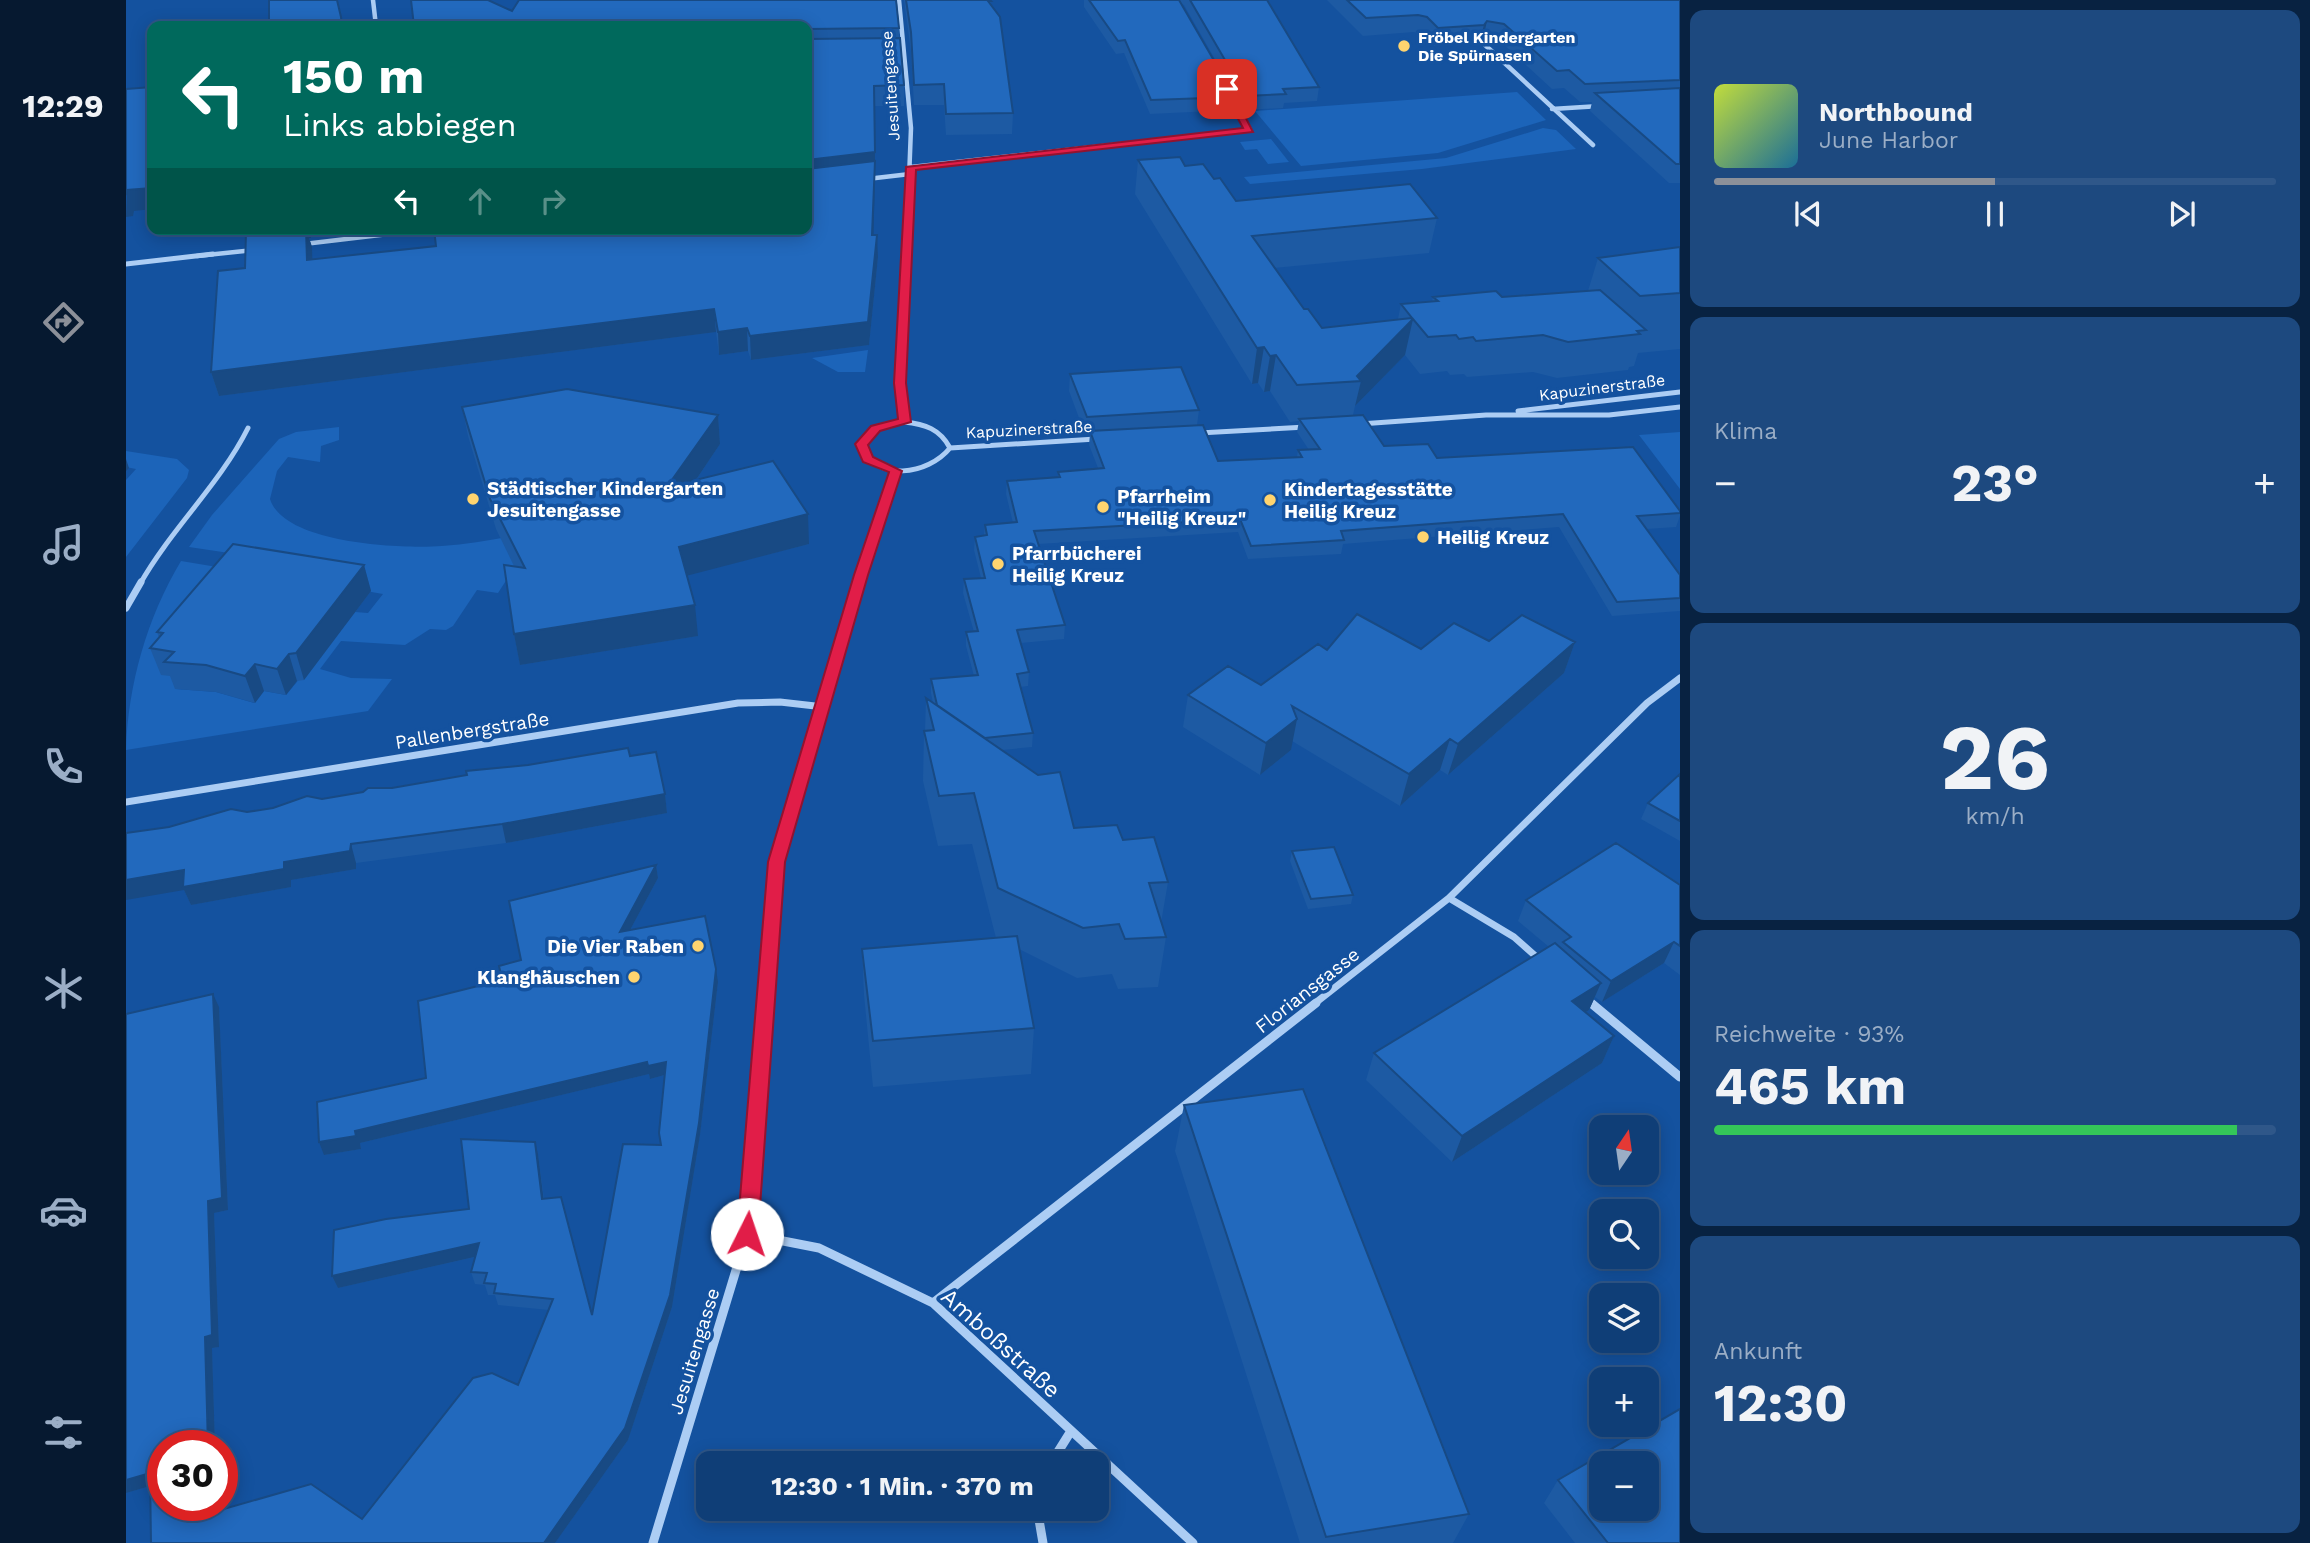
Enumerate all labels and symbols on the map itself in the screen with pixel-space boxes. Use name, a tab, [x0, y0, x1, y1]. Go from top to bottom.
place label: Fröbel Kindergarten Die Spürnasen	[1418, 28, 1576, 65]
street label: Jesuitengasse	[877, 30, 904, 142]
marker: Fröbel Kindergarten Die Spürnasen	[1396, 38, 1412, 54]
pin	[1197, 59, 1257, 119]
street label: Kapuzinerstraße	[1538, 370, 1666, 405]
street label: Kapuzinerstraße	[965, 417, 1093, 442]
place label: Städtischer Kindergarten Jesuitengasse	[487, 477, 723, 522]
place label: Kindertagesstätte Heilig Kreuz	[1284, 478, 1453, 523]
place label: Pfarrheim "Heilig Kreuz"	[1117, 485, 1246, 530]
marker: Städtischer Kindergarten Jesuitengasse	[465, 491, 481, 507]
marker: Kindertagesstätte Heilig Kreuz	[1262, 492, 1278, 508]
marker: Pfarrheim "Heilig Kreuz"	[1095, 499, 1111, 515]
place label: Heilig Kreuz	[1437, 526, 1549, 549]
marker: Heilig Kreuz	[1415, 529, 1431, 545]
place label: Pfarrbücherei Heilig Kreuz	[1012, 542, 1142, 587]
marker: Pfarrbücherei Heilig Kreuz	[990, 556, 1006, 572]
street label: Pallenbergstraße	[393, 707, 551, 754]
place label: Die Vier Raben	[547, 935, 684, 958]
marker: Die Vier Raben	[690, 938, 706, 954]
street label: Floriansgasse	[1251, 943, 1364, 1038]
place label: Klanghäuschen	[477, 966, 620, 989]
marker: Klanghäuschen	[626, 969, 642, 985]
north arrow	[1589, 1115, 1659, 1185]
position arrow	[710, 1197, 784, 1271]
street label: Amboßstraße	[936, 1283, 1066, 1404]
street label: Jesuitengasse	[664, 1285, 725, 1417]
speed limit sign: 30	[147, 1430, 238, 1521]

